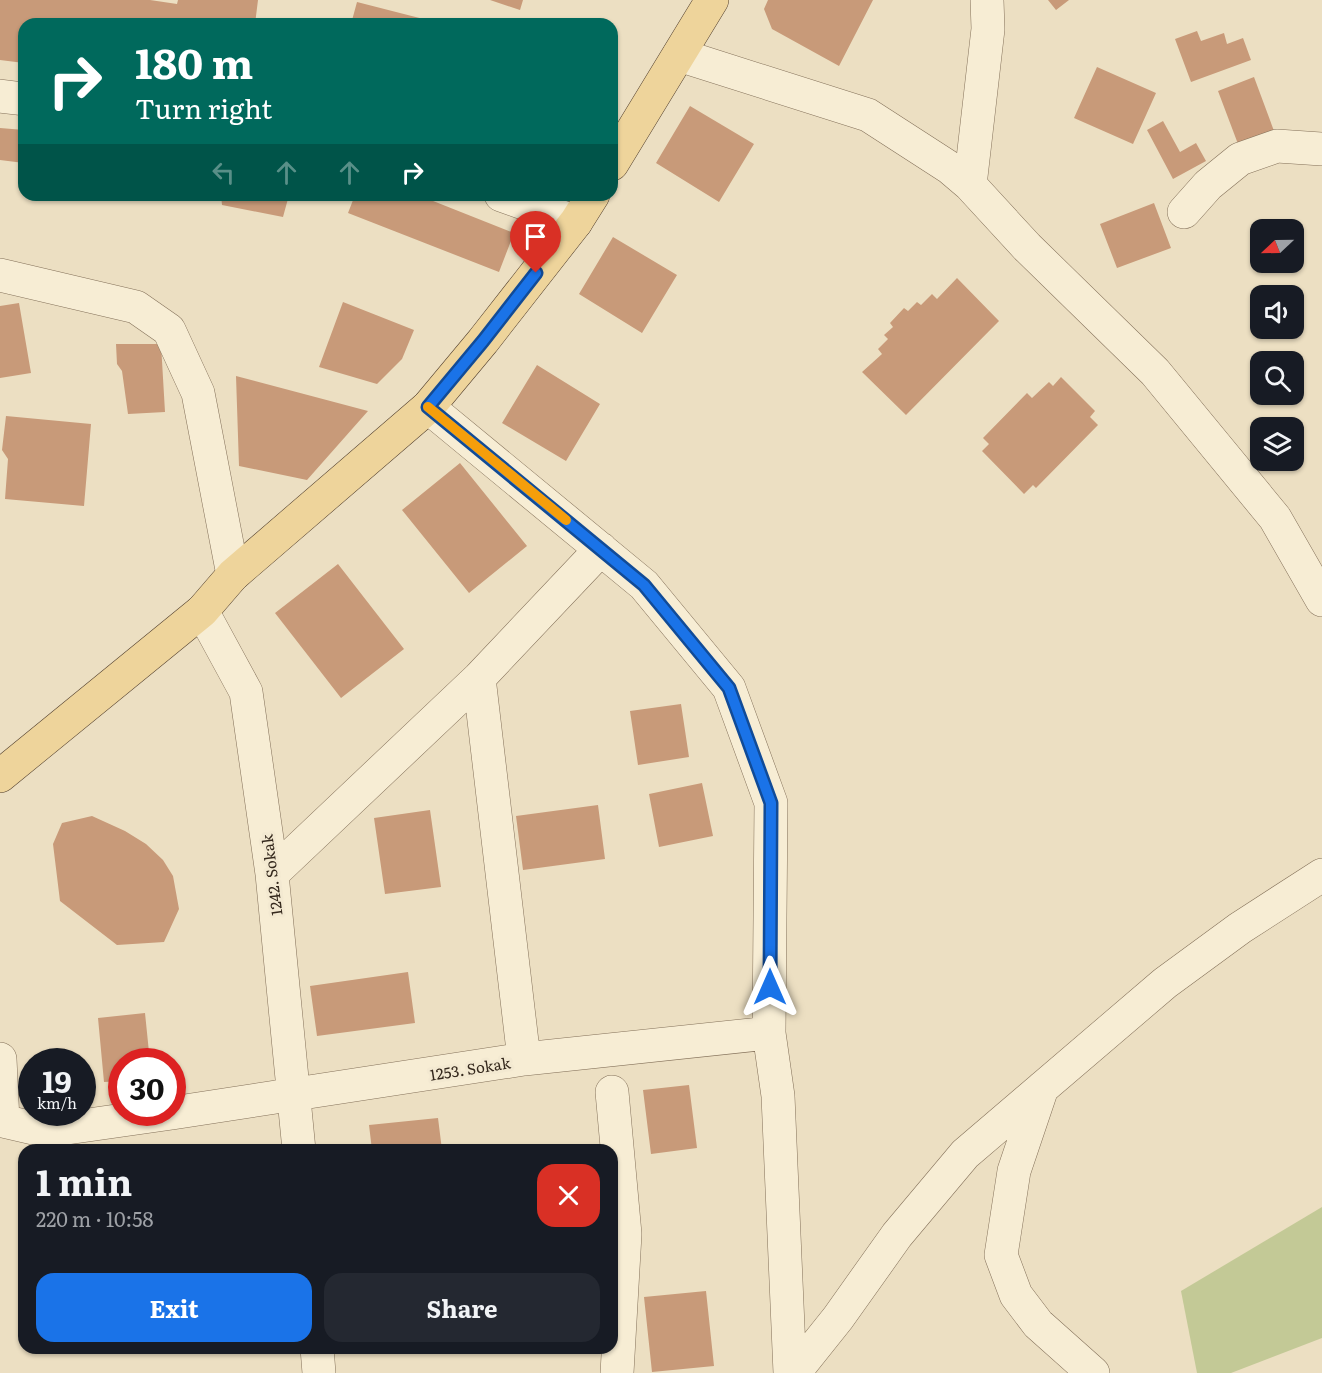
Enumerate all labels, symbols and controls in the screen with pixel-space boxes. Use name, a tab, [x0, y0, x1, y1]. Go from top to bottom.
text: 180 m	[135, 30, 253, 92]
icon: right	[36, 42, 114, 120]
text: Turn right	[135, 87, 272, 127]
icon: left	[207, 156, 240, 189]
icon: ahead	[270, 156, 303, 189]
icon: ahead	[333, 156, 366, 189]
icon: right	[396, 156, 429, 189]
pin	[510, 211, 561, 273]
north arrow	[1250, 219, 1304, 273]
map controls	[1250, 219, 1304, 471]
icon: arrive	[519, 220, 552, 253]
button: sound	[1250, 285, 1304, 339]
button: search	[1250, 351, 1304, 405]
button: layers	[1250, 417, 1304, 471]
street label: 1242. Sokak	[255, 832, 287, 917]
position arrow	[738, 955, 802, 1019]
speed limit sign: 30	[108, 1048, 186, 1126]
street label: 1253. Sokak	[428, 1050, 513, 1086]
text: 19	[42, 1058, 72, 1102]
text: km/h	[37, 1091, 77, 1114]
text: 1 min	[36, 1154, 132, 1207]
button: close	[537, 1164, 600, 1227]
text: 220 m · 10:58	[36, 1203, 153, 1233]
button: Exit	[36, 1273, 312, 1342]
button: Share	[324, 1273, 600, 1342]

